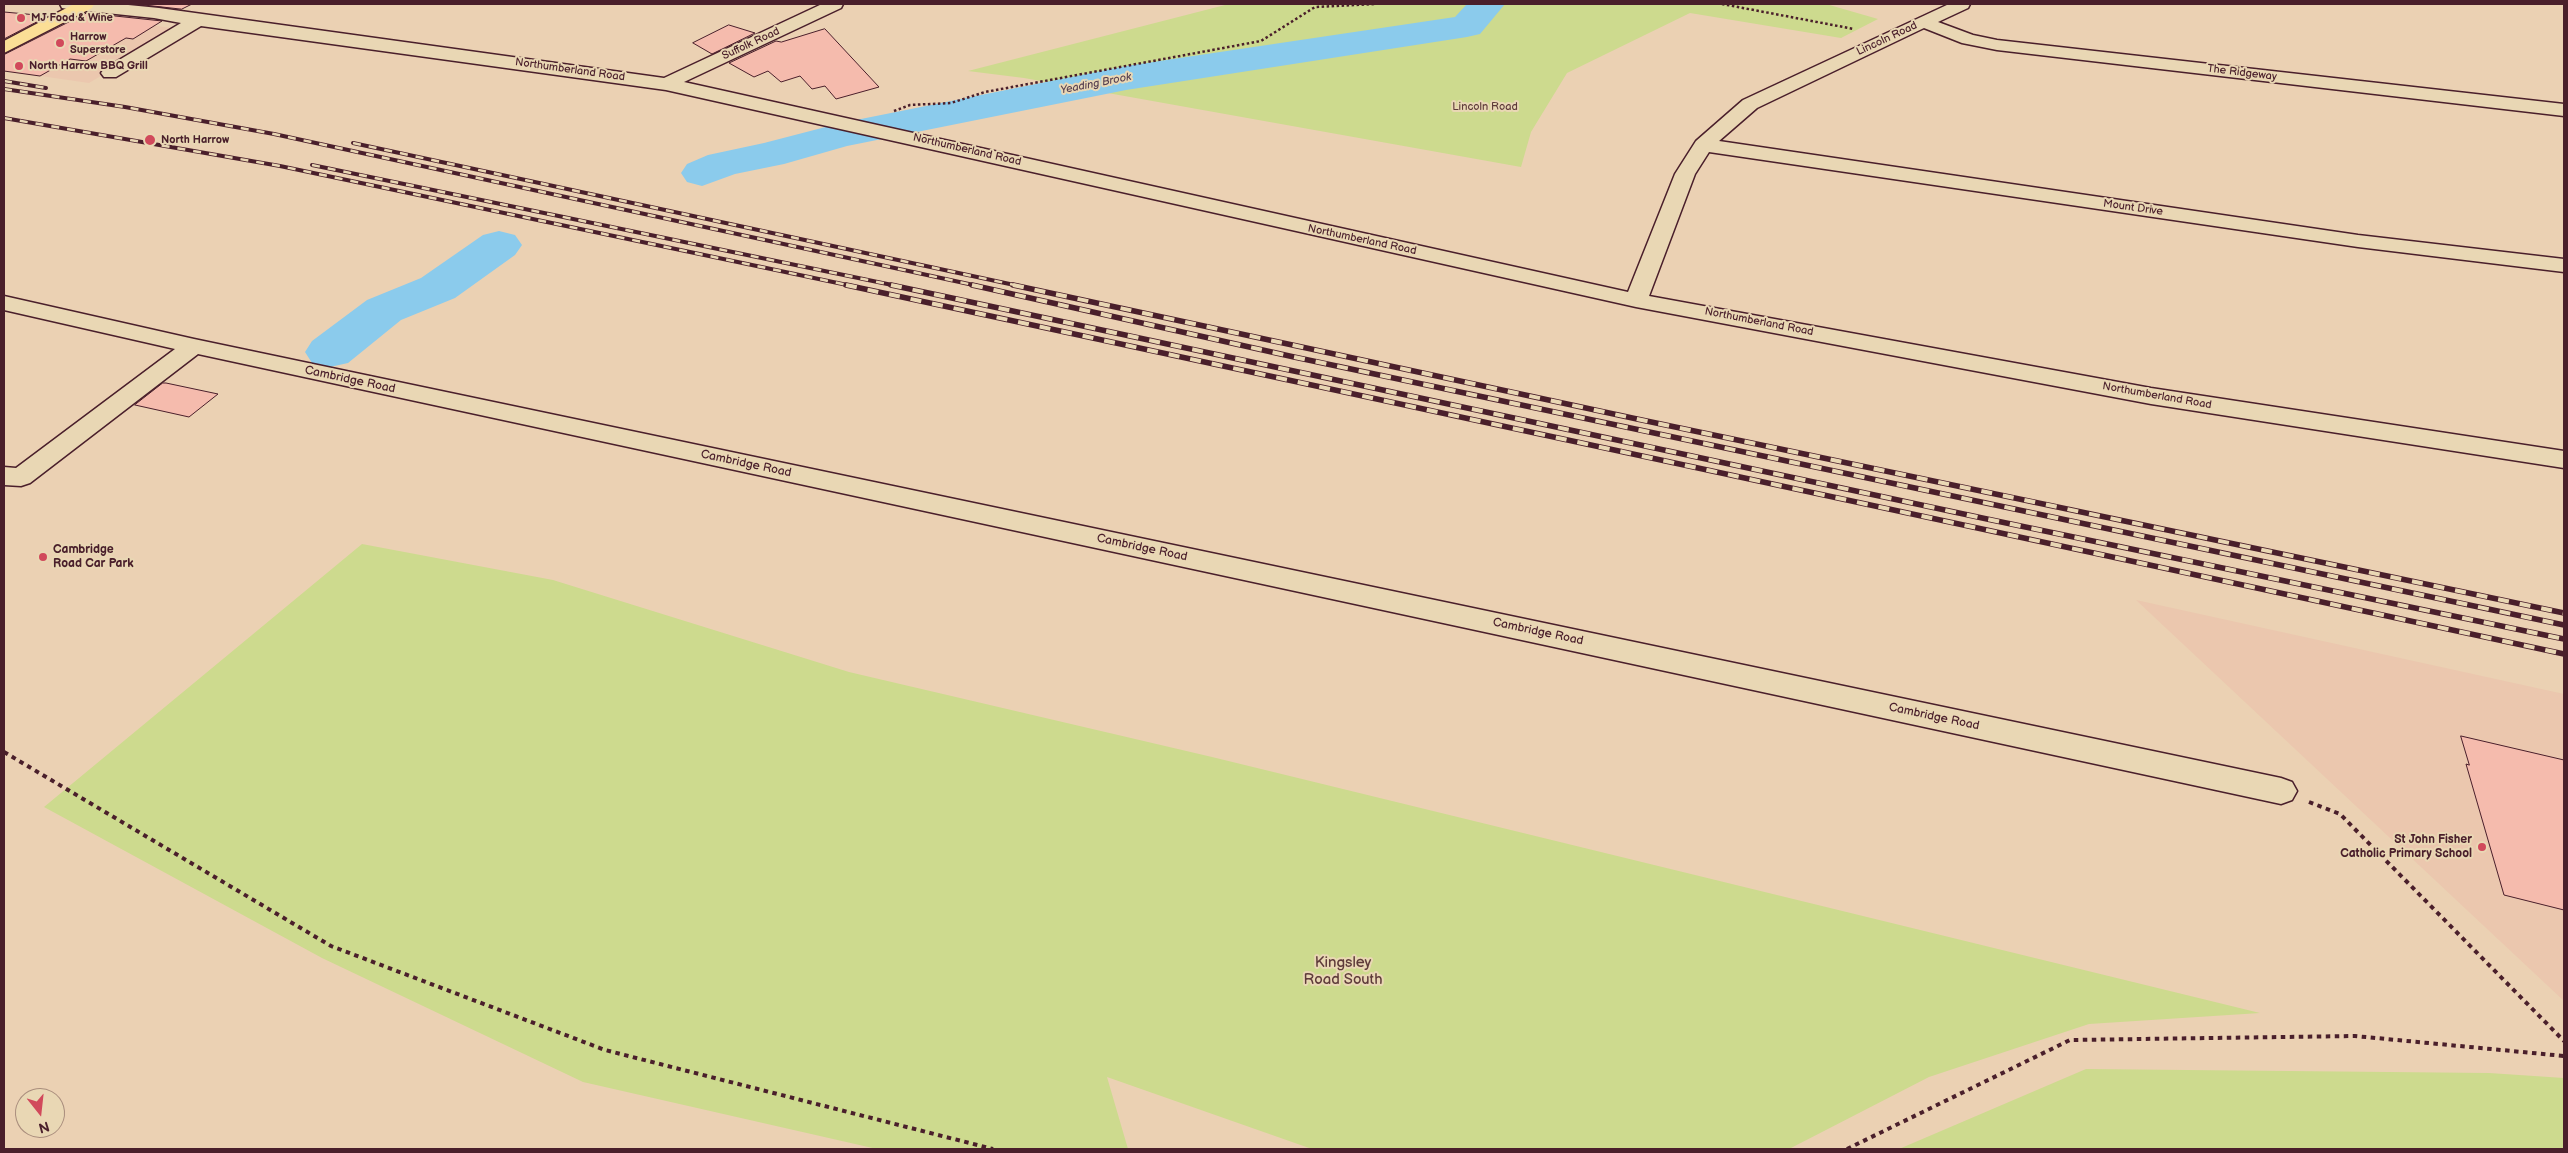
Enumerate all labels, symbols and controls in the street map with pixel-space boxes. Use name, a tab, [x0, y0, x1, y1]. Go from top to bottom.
place label: MJ Food & Wine	[31, 11, 113, 25]
marker: MJ Food & Wine	[15, 12, 27, 24]
street label: Lincoln Road	[1855, 19, 1919, 59]
street label: Suffolk Road	[720, 25, 782, 63]
place label: Harrow Superstore	[70, 30, 126, 56]
marker: Harrow Superstore	[54, 37, 66, 49]
street label: Northumberland Road	[514, 56, 626, 84]
place label: North Harrow BBQ Grill	[29, 59, 148, 73]
marker: North Harrow BBQ Grill	[13, 60, 25, 72]
street label: The Ridgeway	[2206, 62, 2278, 84]
water label: Yeading Brook	[1059, 71, 1133, 97]
park label: Lincoln Road	[1452, 100, 1518, 114]
street label: Northumberland Road	[912, 131, 1022, 169]
marker: North Harrow	[143, 133, 157, 147]
place label: North Harrow	[161, 133, 229, 147]
street label: Mount Drive	[2102, 197, 2164, 219]
street label: Northumberland Road	[1306, 222, 1418, 258]
street label: Northumberland Road	[1703, 305, 1815, 339]
street label: Cambridge Road	[303, 363, 397, 397]
street label: Northumberland Road	[2101, 380, 2213, 412]
street label: Cambridge Road	[699, 447, 793, 481]
street label: Cambridge Road	[1095, 531, 1189, 565]
place label: Cambridge Road Car Park	[53, 543, 134, 571]
marker: Cambridge Road Car Park	[37, 551, 49, 563]
street label: Cambridge Road	[1491, 615, 1585, 649]
street label: Cambridge Road	[1887, 700, 1981, 734]
place label: St John Fisher Catholic Primary School	[2340, 833, 2472, 861]
marker: St John Fisher Catholic Primary School	[2476, 841, 2488, 853]
park label: Kingsley Road South	[1303, 954, 1383, 989]
north arrow	[15, 1088, 65, 1138]
text: N	[37, 1117, 51, 1137]

